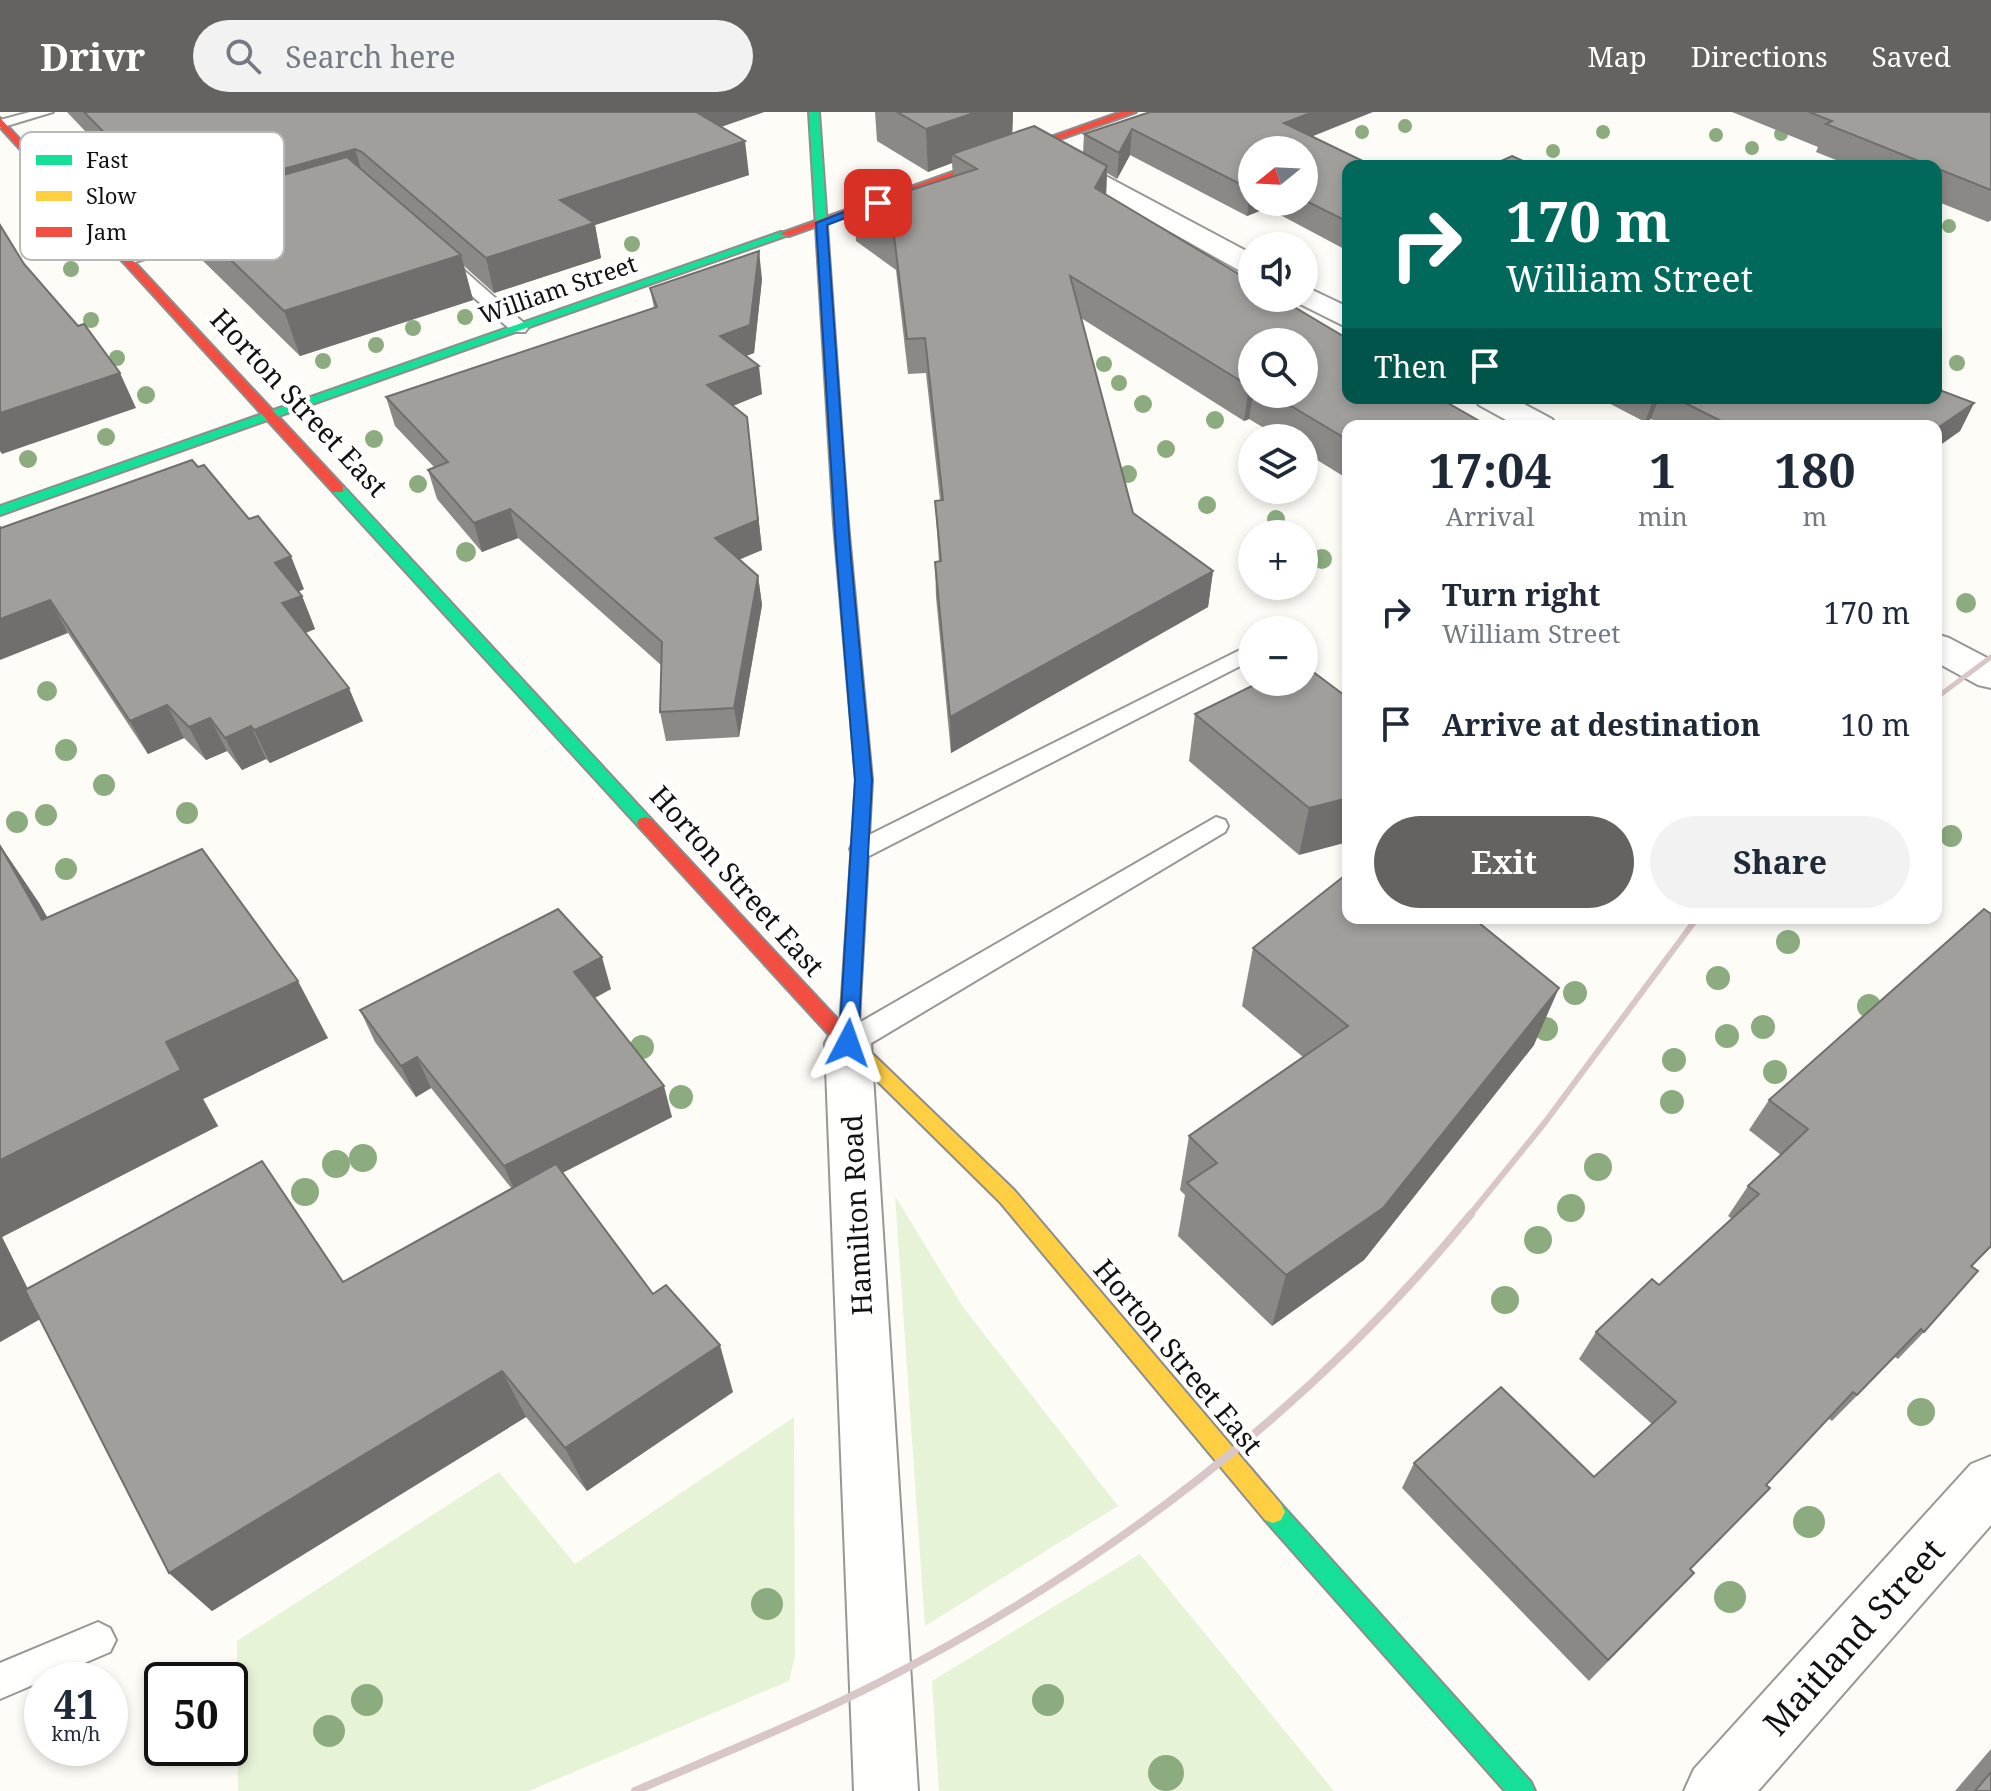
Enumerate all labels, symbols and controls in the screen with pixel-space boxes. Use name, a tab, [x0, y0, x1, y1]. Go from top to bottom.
search box	[193, 20, 753, 92]
text: Drivr	[40, 30, 145, 82]
icon: search	[221, 34, 265, 78]
text: Search here	[285, 36, 456, 77]
text: Map	[1587, 37, 1647, 75]
text: Directions	[1691, 37, 1828, 75]
text: Saved	[1872, 37, 1951, 75]
legend	[20, 132, 284, 260]
north arrow	[1238, 136, 1318, 216]
map controls	[1238, 136, 1318, 696]
text: Fast	[86, 144, 128, 174]
pin	[844, 169, 912, 237]
text: Slow	[86, 180, 136, 210]
icon: arrive	[856, 181, 900, 225]
text: 170 m	[1506, 182, 1671, 258]
icon: right	[1374, 192, 1478, 296]
text: Jam	[85, 216, 127, 246]
button: sound	[1238, 232, 1318, 312]
street label: William Street	[474, 246, 641, 331]
text: William Street	[1506, 254, 1753, 303]
street label: Horton Street East	[203, 300, 397, 505]
button: search	[1238, 328, 1318, 408]
icon: arrive	[1463, 344, 1507, 388]
text: Then	[1374, 346, 1447, 387]
button: layers	[1238, 424, 1318, 504]
text: 17:04	[1428, 437, 1552, 502]
text: 1	[1649, 437, 1676, 502]
text: 180	[1774, 437, 1856, 502]
text: Arrival	[1446, 498, 1534, 534]
text: min	[1638, 498, 1688, 534]
text: m	[1803, 498, 1827, 534]
button: +	[1238, 520, 1318, 600]
text: Turn right	[1442, 574, 1600, 615]
icon: right	[1374, 590, 1418, 634]
text: 170 m	[1824, 592, 1910, 633]
text: William Street	[1442, 615, 1620, 651]
button: −	[1238, 616, 1318, 696]
icon: arrive	[1374, 702, 1418, 746]
text: Arrive at destination	[1442, 704, 1761, 745]
text: 10 m	[1840, 704, 1910, 745]
street label: Horton Street East	[642, 777, 834, 984]
button: Exit	[1374, 816, 1634, 908]
button: Share	[1650, 816, 1910, 908]
position arrow	[806, 1001, 890, 1085]
street label: Hamilton Road	[832, 1114, 880, 1316]
street label: Horton Street East	[1086, 1251, 1272, 1462]
street label: Maitland Street	[1753, 1528, 1954, 1745]
speed limit sign: 50	[144, 1662, 248, 1766]
text: 41	[53, 1676, 99, 1731]
text: km/h	[51, 1720, 101, 1747]

